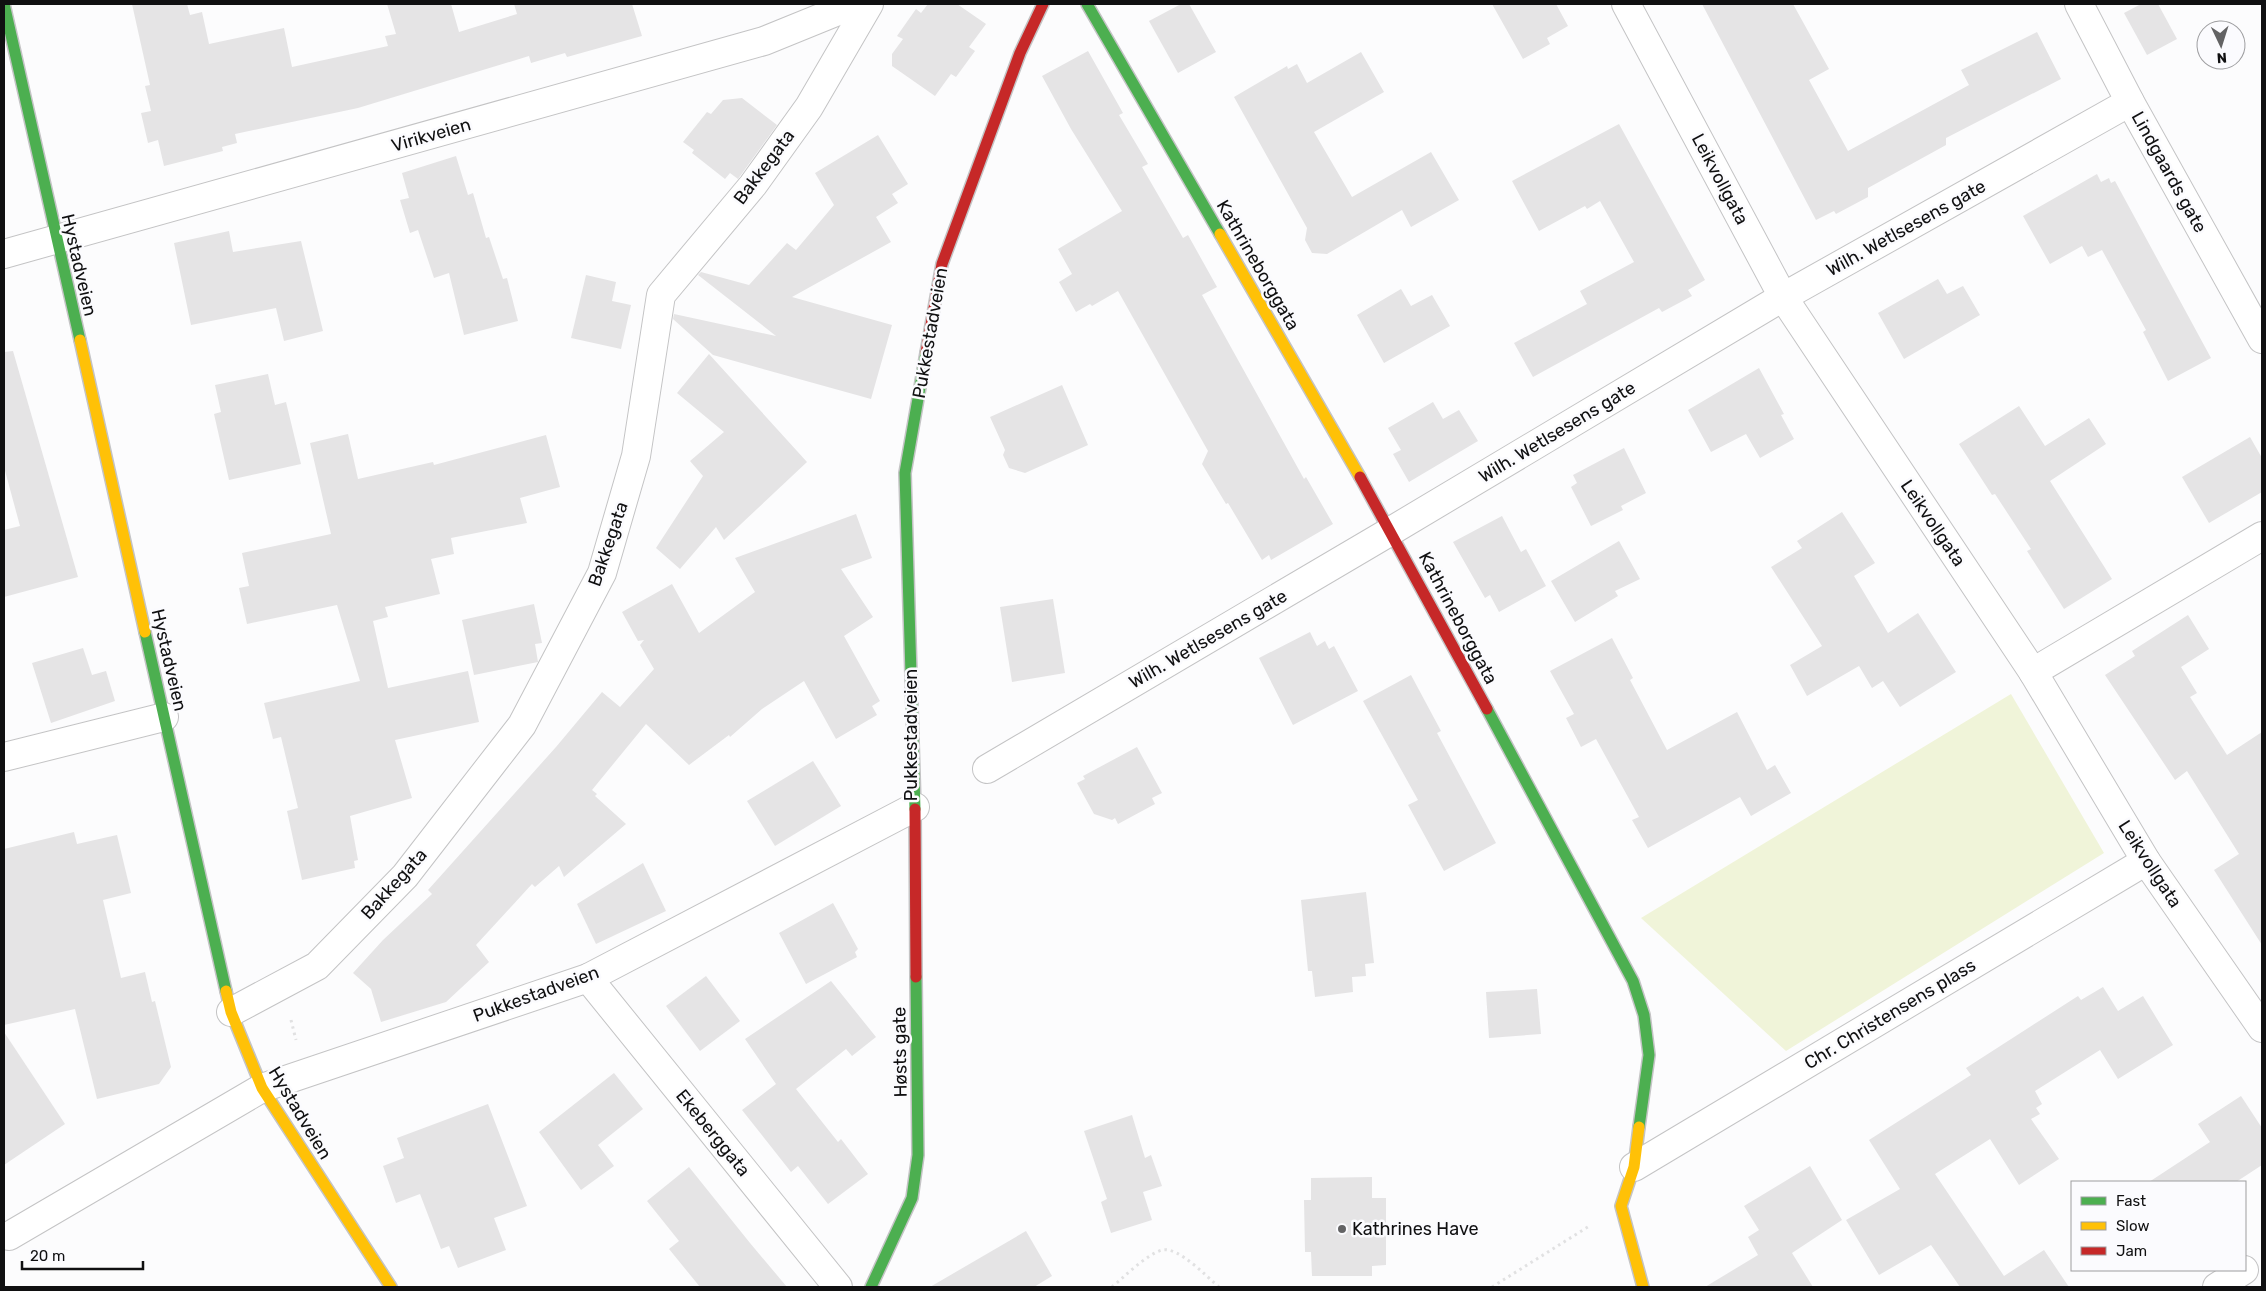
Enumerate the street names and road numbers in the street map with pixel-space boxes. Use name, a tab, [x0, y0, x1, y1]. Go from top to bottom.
street label: Lindgaards gate	[2127, 107, 2211, 237]
street label: Virikveien	[389, 113, 473, 157]
street label: Bakkegata	[729, 125, 799, 209]
street label: Leikvollgata	[1687, 130, 1753, 228]
street label: Wilh. Wetlsesens gate	[1822, 175, 1990, 281]
street label: Kathrineborggata	[1212, 196, 1304, 334]
street label: Hystadveien	[57, 212, 101, 318]
street label: Pukkestadveien	[908, 266, 952, 400]
street label: Wilh. Wetlsesens gate	[1475, 376, 1639, 488]
street label: Leikvollgata	[1896, 475, 1970, 571]
street label: Bakkegata	[583, 499, 633, 589]
street label: Kathrineborggata	[1414, 548, 1502, 688]
street label: Wilh. Wetlsesens gate	[1125, 585, 1291, 693]
street label: Hystadveien	[147, 607, 191, 713]
street label: Pukkestadveien	[900, 669, 922, 801]
street label: Leikvollgata	[2114, 816, 2186, 912]
street label: Bakkegata	[356, 844, 432, 924]
street label: Chr. Christensens plass	[1800, 954, 1980, 1074]
street label: Pukkestadveien	[470, 961, 602, 1027]
street label: Høsts gate	[888, 1006, 912, 1098]
street label: Hystadveien	[264, 1063, 336, 1163]
street label: Ekeberggata	[671, 1085, 755, 1181]

